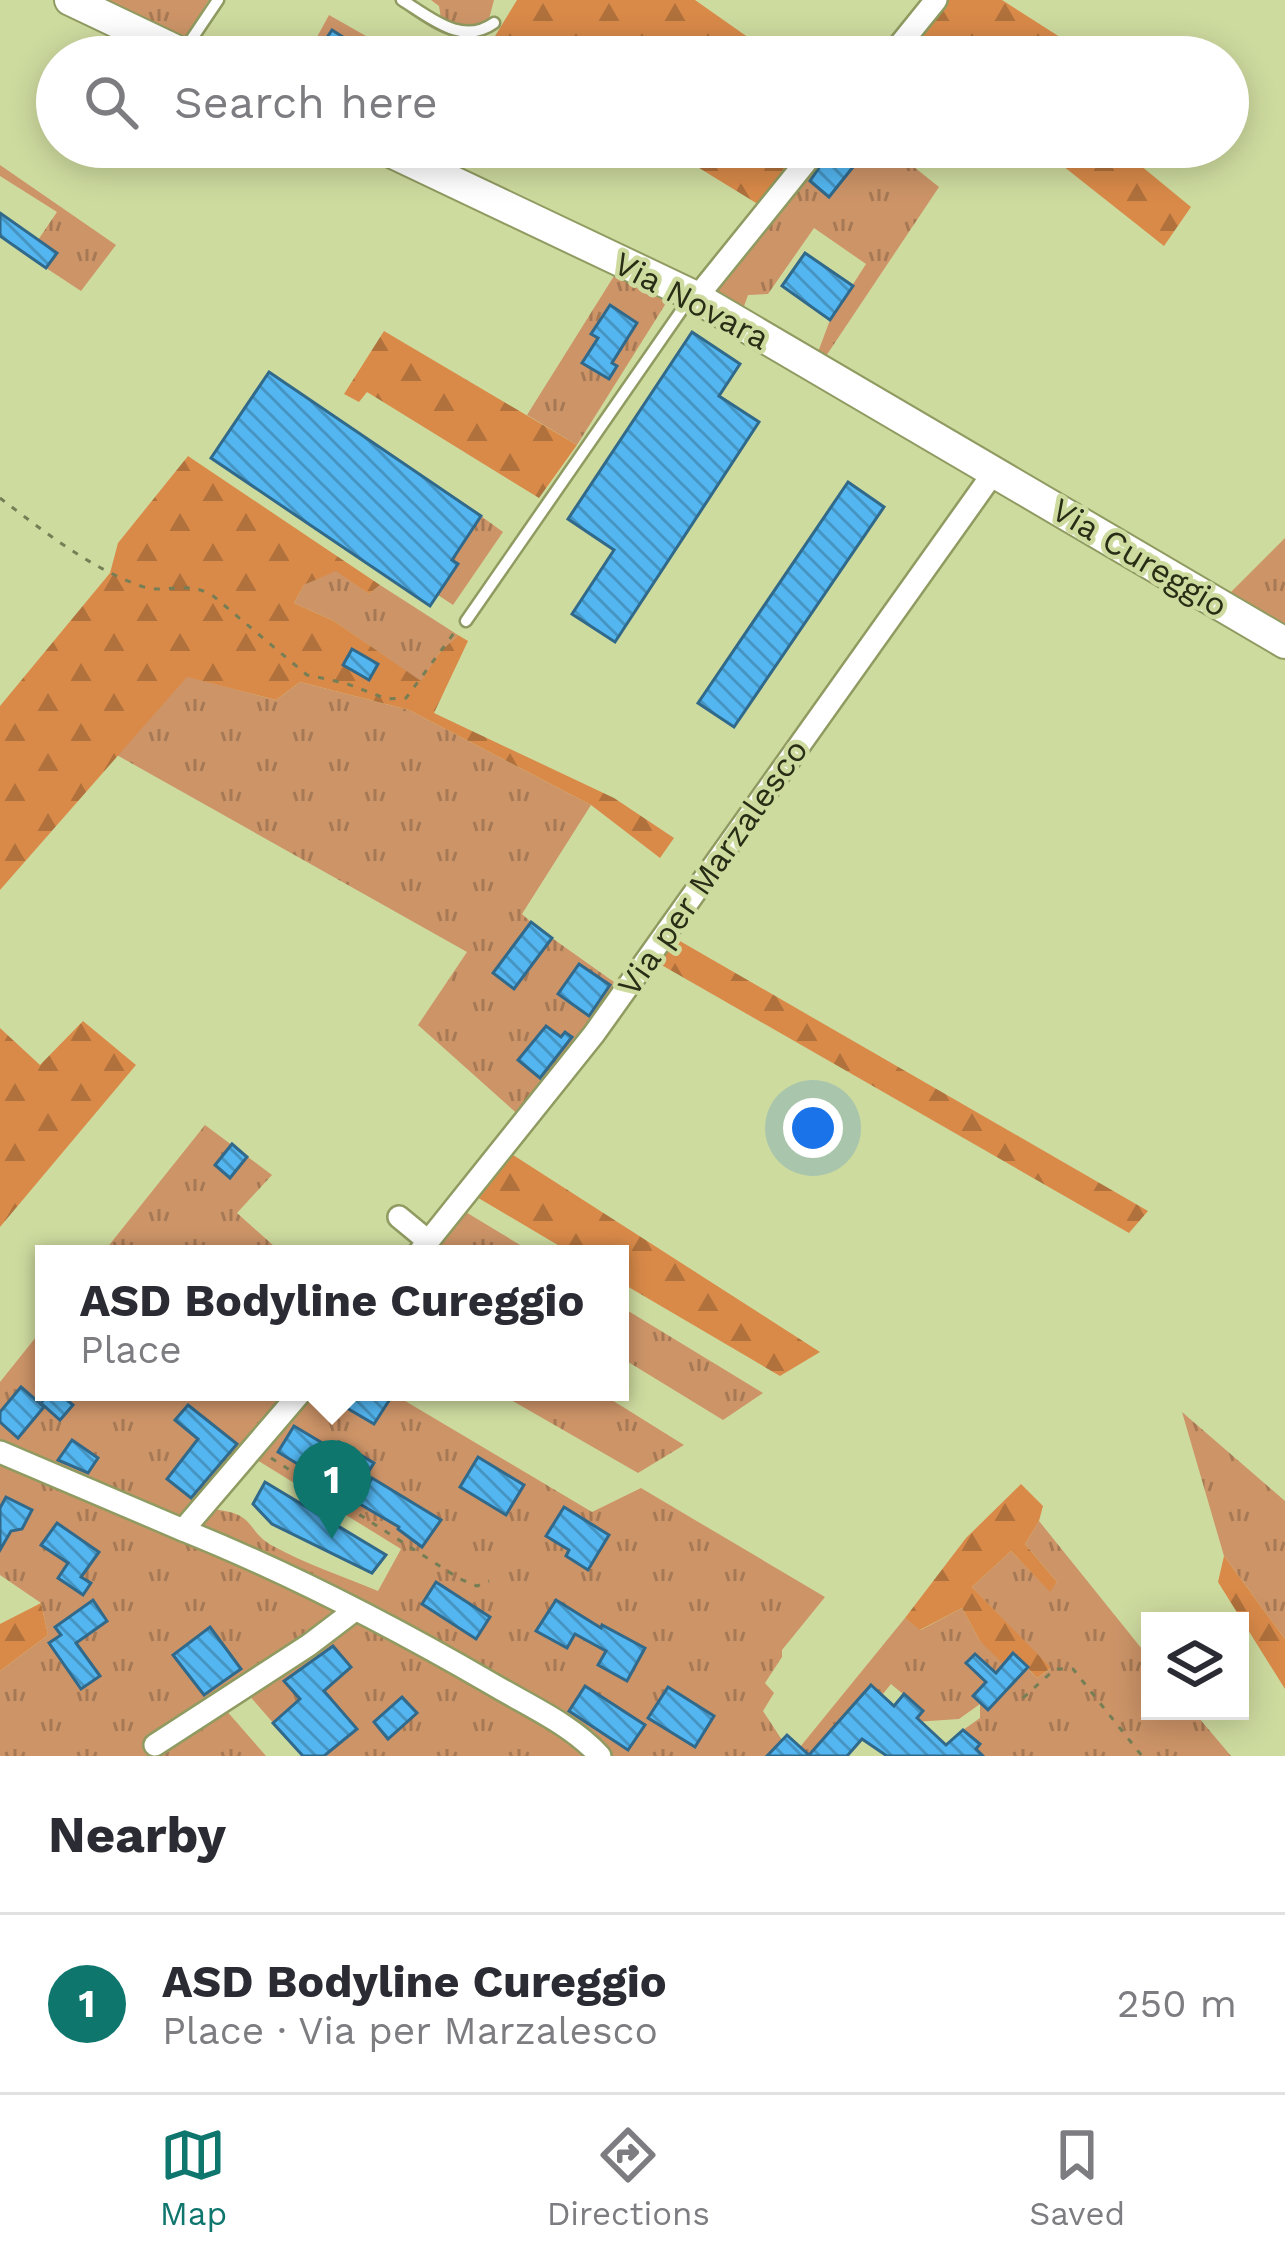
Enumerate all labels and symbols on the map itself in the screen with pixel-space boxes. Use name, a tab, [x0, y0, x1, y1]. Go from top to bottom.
street label: Via Novara	[607, 243, 776, 358]
street label: Via Cureggio	[1045, 490, 1235, 625]
street label: Via per Marzalesco	[609, 731, 816, 1003]
your location	[783, 1098, 843, 1158]
pin: 1	[293, 1440, 371, 1539]

